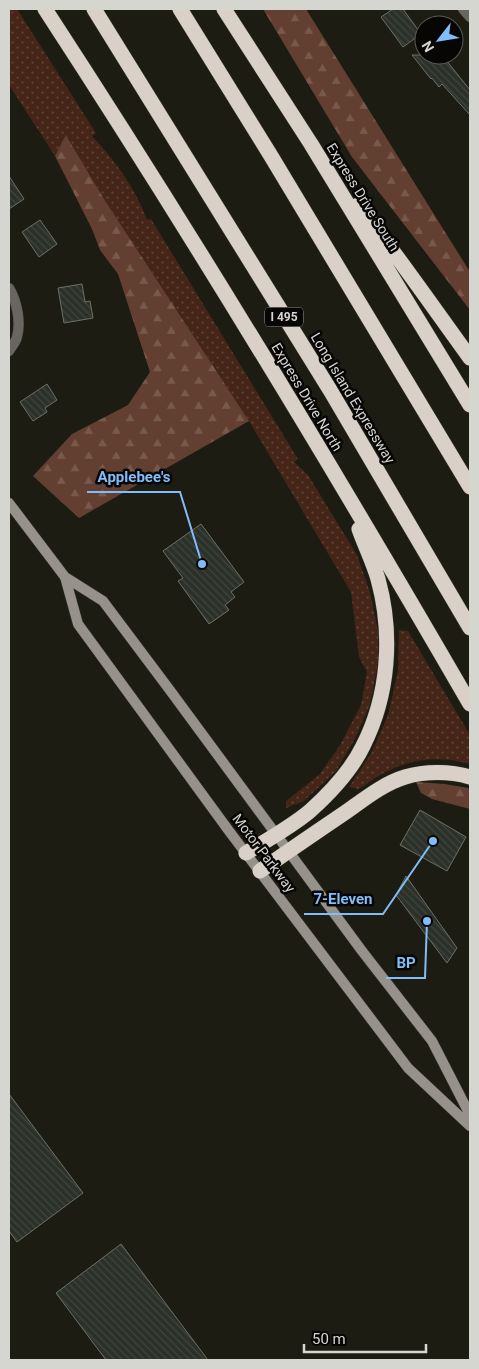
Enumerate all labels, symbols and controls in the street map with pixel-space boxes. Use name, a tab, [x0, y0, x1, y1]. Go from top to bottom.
north arrow	[414, 15, 464, 65]
text: N	[418, 38, 437, 55]
street label: Express Drive South	[323, 140, 403, 254]
road number: I 495	[265, 308, 303, 326]
street label: Long Island Expressway	[308, 330, 399, 467]
street label: Express Drive North	[268, 340, 346, 454]
callout: Applebee's	[87, 462, 180, 492]
text: Applebee's	[98, 468, 171, 486]
street label: Motor Parkway	[229, 811, 299, 896]
callout: 7-Eleven	[304, 884, 383, 914]
text: 7-Eleven	[314, 890, 372, 908]
callout: BP	[386, 948, 425, 978]
text: BP	[396, 954, 416, 972]
scale bar	[304, 1322, 426, 1354]
text: 50 m	[312, 1330, 346, 1348]

